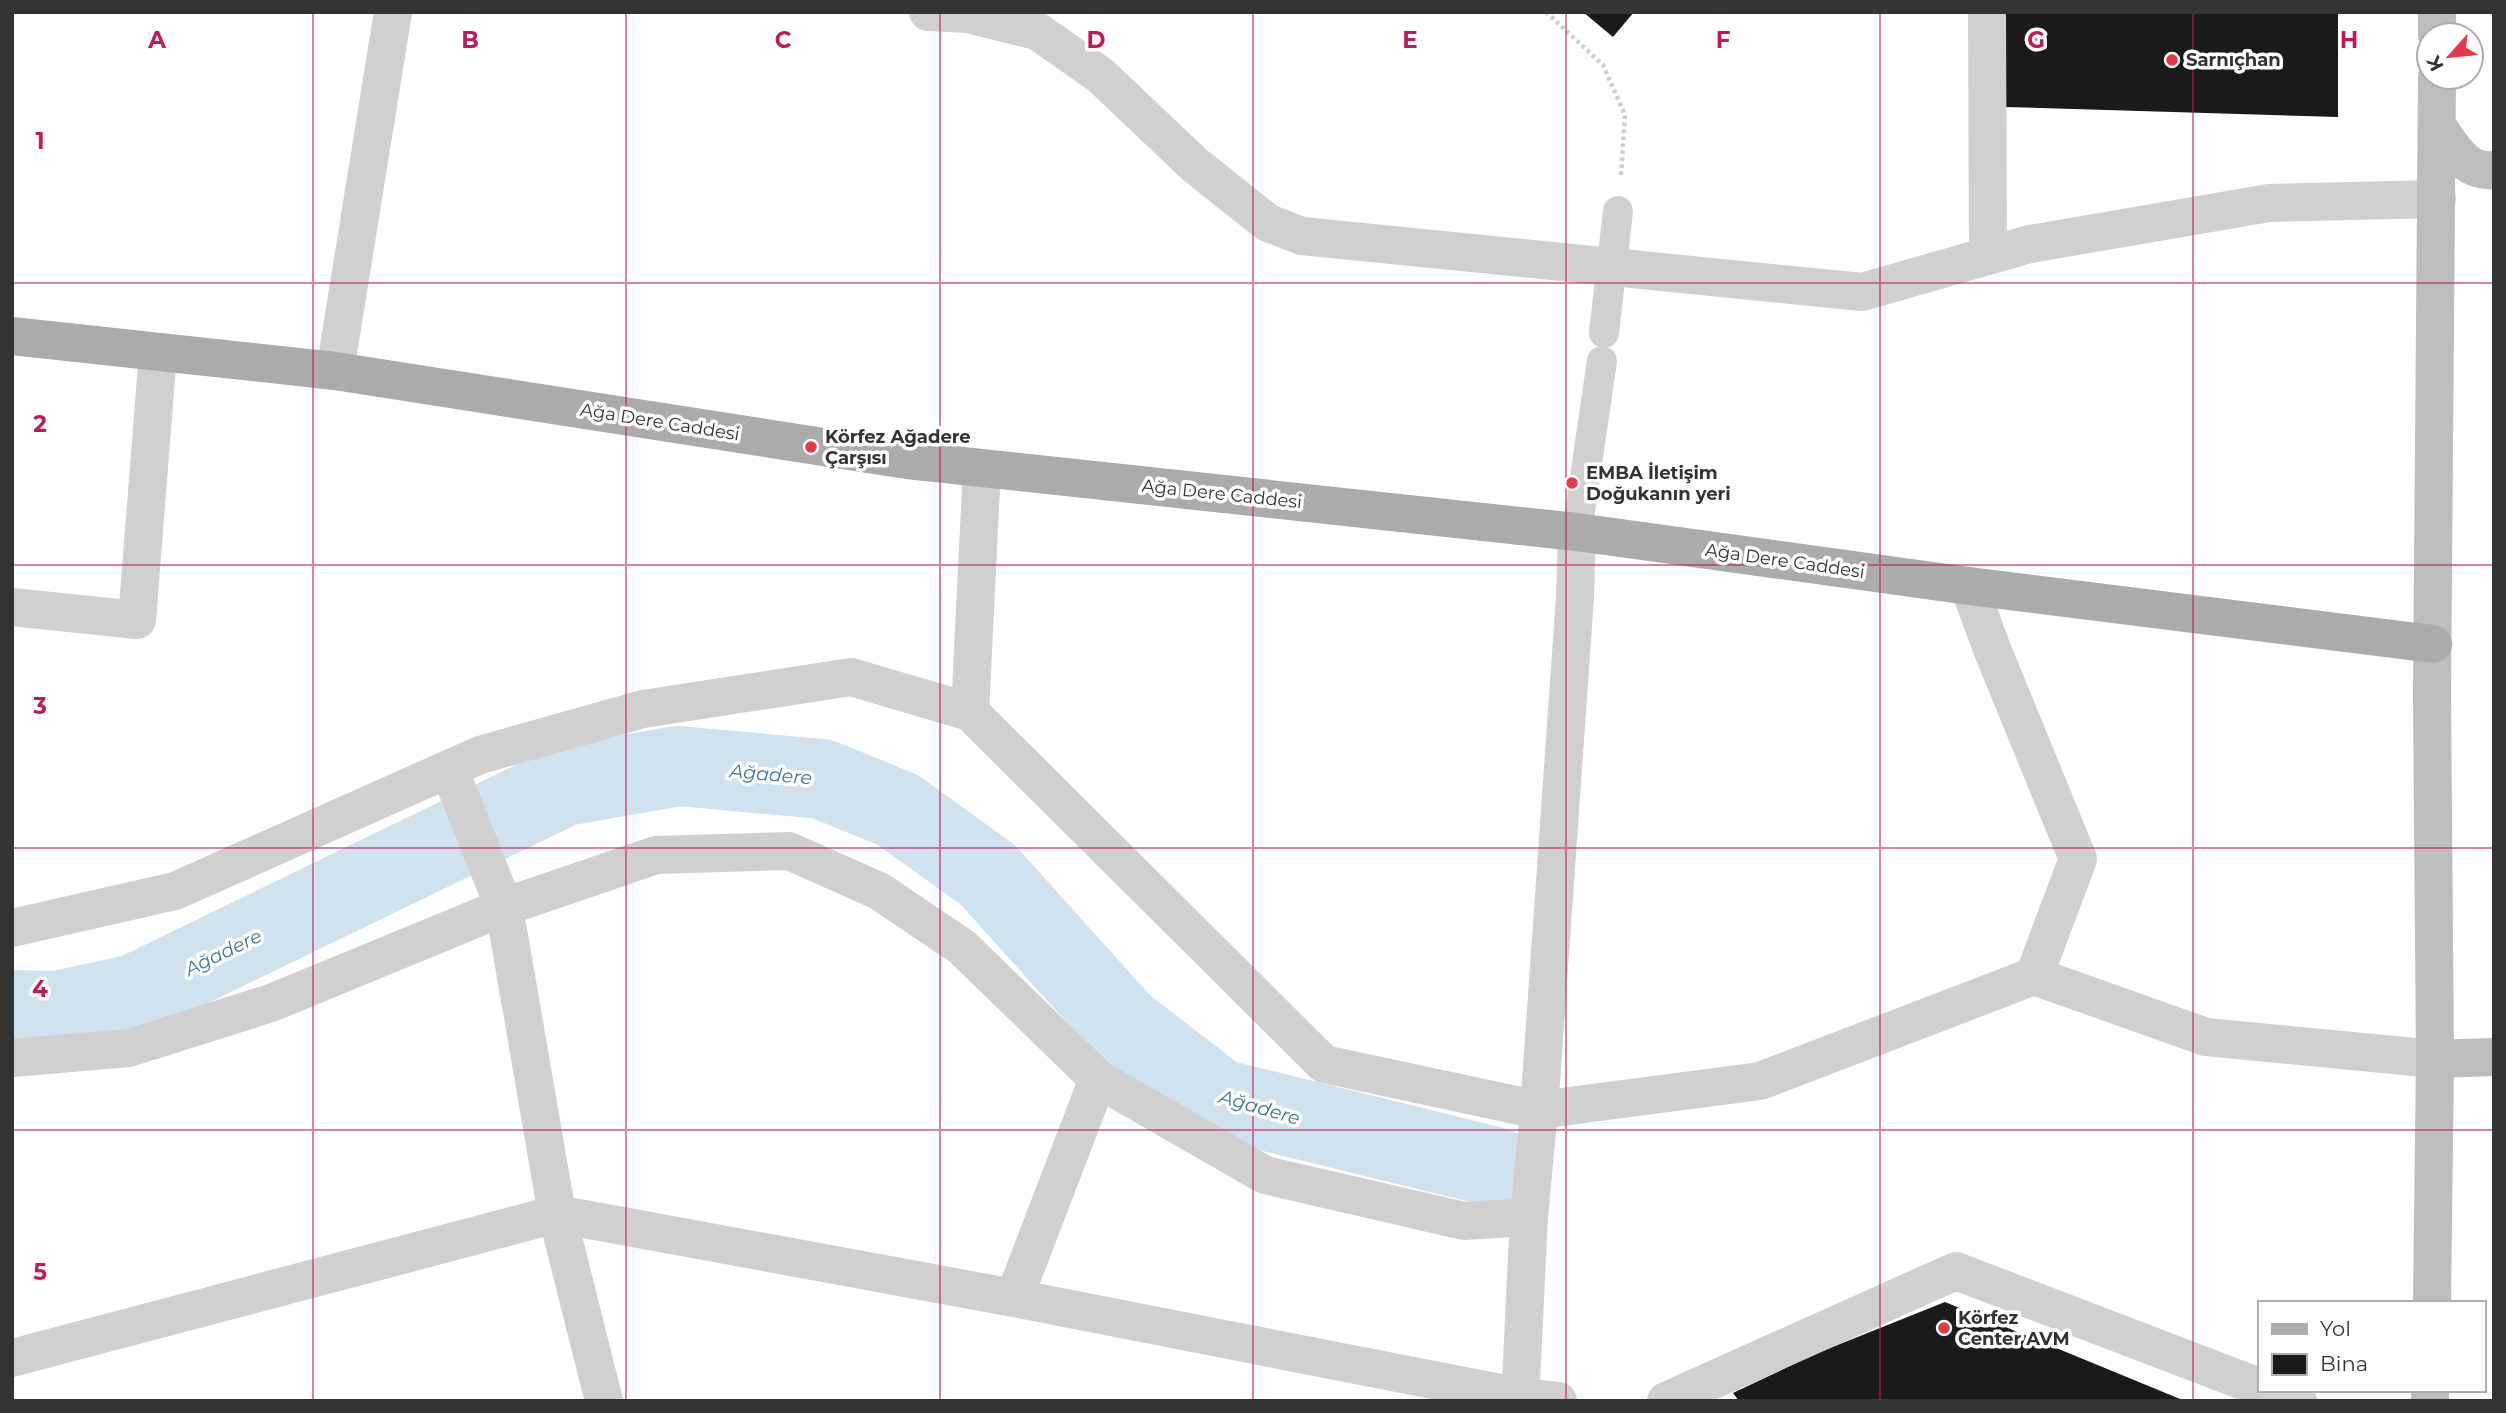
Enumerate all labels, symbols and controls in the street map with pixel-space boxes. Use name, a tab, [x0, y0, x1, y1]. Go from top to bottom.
north arrow	[2415, 21, 2485, 91]
text: A	[147, 26, 166, 54]
text: B	[461, 26, 479, 54]
text: C	[775, 26, 792, 54]
text: D	[1087, 26, 1106, 54]
text: E	[1402, 26, 1418, 54]
text: F	[1716, 26, 1731, 54]
text: G	[2027, 26, 2045, 54]
text: H	[2340, 26, 2358, 54]
place label: Sarnıçhan	[2186, 49, 2281, 71]
text: K	[2421, 51, 2449, 75]
marker: Sarnıçhan	[2164, 52, 2180, 68]
text: 1	[35, 127, 45, 155]
street label: Ağa Dere Caddesi	[579, 399, 741, 445]
text: 2	[33, 410, 47, 438]
place label: Körfez Ağadere Çarşısı	[825, 426, 971, 469]
marker: Körfez Ağadere Çarşısı	[803, 439, 819, 455]
place label: EMBA İletişim Doğukanın yeri	[1586, 462, 1731, 505]
street label: Ağa Dere Caddesi	[1141, 475, 1303, 513]
marker: EMBA İletişim Doğukanın yeri	[1564, 475, 1580, 491]
street label: Ağa Dere Caddesi	[1704, 539, 1866, 583]
text: 3	[32, 692, 47, 720]
water label: Ağadere	[728, 759, 813, 790]
water label: Ağadere	[180, 924, 265, 981]
text: 4	[32, 975, 48, 1003]
water label: Ağadere	[1216, 1085, 1303, 1130]
text: 5	[33, 1258, 47, 1286]
legend	[2258, 1301, 2485, 1392]
place label: Körfez Center AVM	[1958, 1307, 2070, 1350]
text: Yol	[2320, 1316, 2351, 1341]
marker: Körfez Center AVM	[1936, 1320, 1952, 1336]
text: Bina	[2320, 1351, 2368, 1376]

